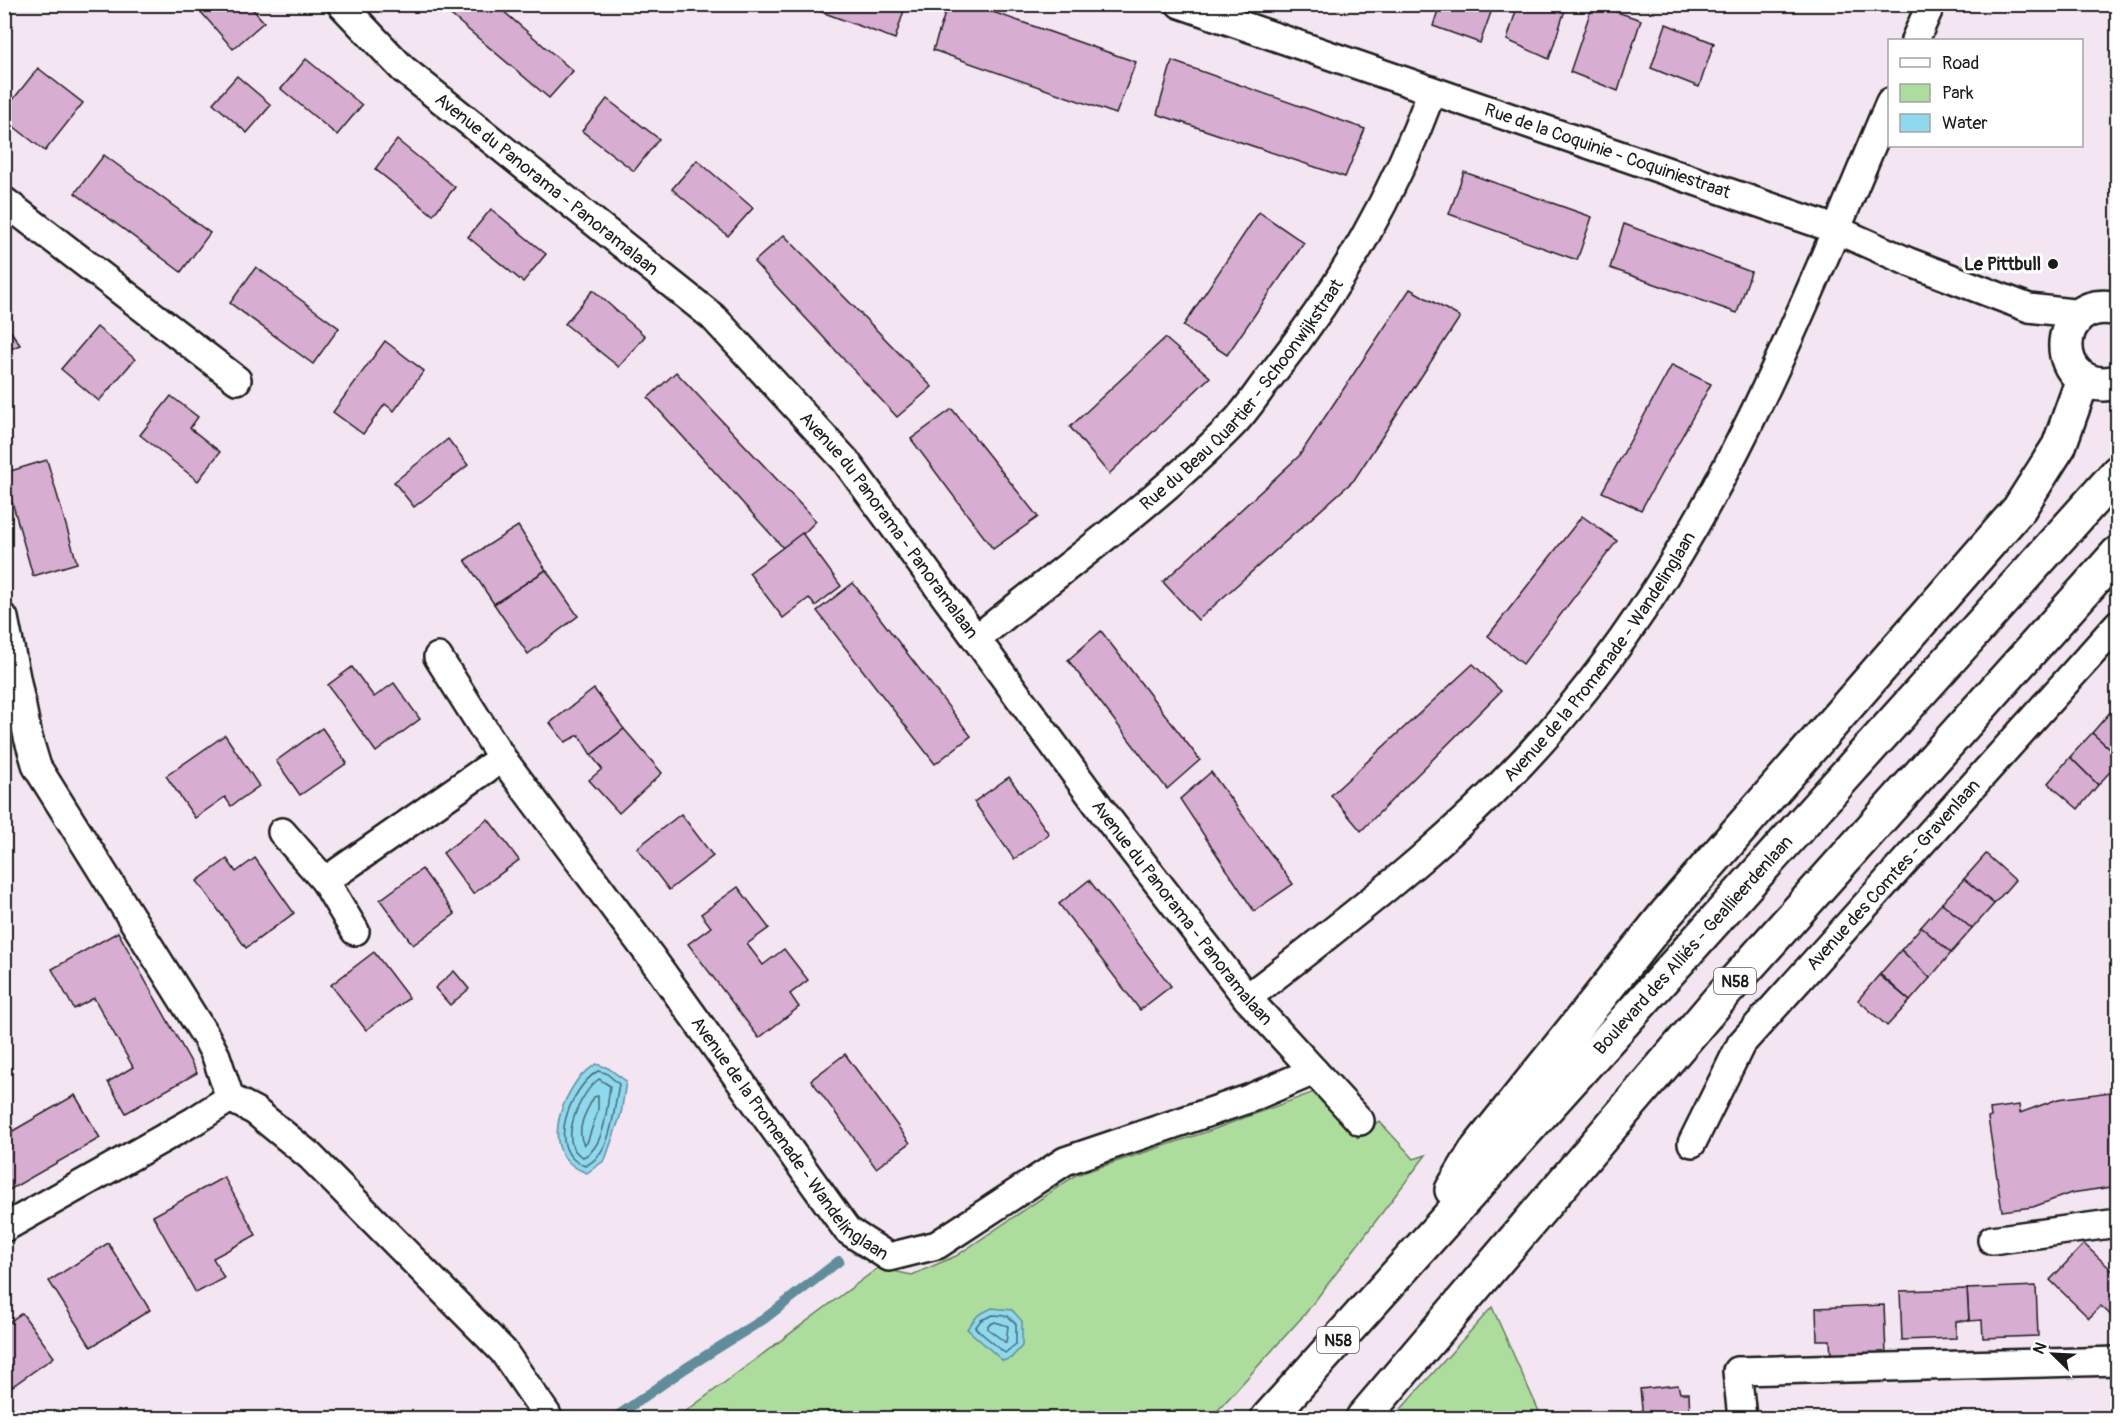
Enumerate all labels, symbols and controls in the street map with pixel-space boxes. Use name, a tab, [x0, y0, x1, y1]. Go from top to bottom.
legend	[1888, 39, 2083, 147]
text: Road	[1942, 52, 1979, 75]
text: Park	[1942, 82, 1974, 105]
street label: Avenue du Panorama - Panoramalaan	[430, 88, 663, 281]
street label: Rue de la Coquinie - Coquiniestraat	[1481, 98, 1734, 204]
text: Water	[1942, 112, 1988, 135]
place label: Le Pittbull	[1964, 253, 2041, 276]
marker: Le Pittbull	[2046, 257, 2060, 271]
street label: Rue du Beau Quartier - Schoonwijkstraat	[1135, 274, 1349, 516]
street label: Avenue du Panorama - Panoramalaan	[794, 407, 983, 643]
street label: Avenue de la Promenade - Wandelinglaan	[1499, 528, 1701, 787]
street label: Avenue des Comtes - Gravenlaan	[1802, 775, 1985, 975]
street label: Avenue du Panorama - Panoramalaan	[1086, 796, 1277, 1030]
street label: Boulevard des Alliés - Geallieerdenlaan	[1589, 831, 1798, 1060]
road number: N58	[1714, 968, 1756, 994]
street label: Avenue de la Promenade - Wandelinglaan	[686, 1012, 893, 1266]
north arrow	[2023, 1324, 2083, 1384]
road number: N58	[1317, 1327, 1359, 1353]
text: N	[2029, 1339, 2052, 1357]

